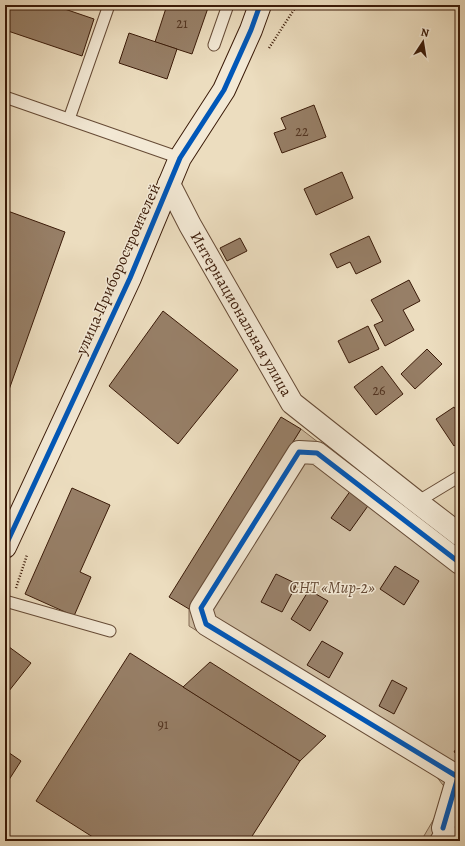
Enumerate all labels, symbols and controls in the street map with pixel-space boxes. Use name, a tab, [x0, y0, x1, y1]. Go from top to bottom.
house number: 21	[176, 14, 188, 33]
north arrow	[403, 22, 443, 62]
text: N	[419, 25, 430, 41]
house number: 22	[295, 122, 309, 141]
street label: улица Приборостроителей	[70, 180, 166, 359]
street label: Интернациональная улица	[185, 227, 298, 401]
house number: 26	[372, 381, 386, 400]
park label: СНТ «Мир-2»	[289, 577, 375, 599]
house number: 91	[157, 715, 169, 734]

